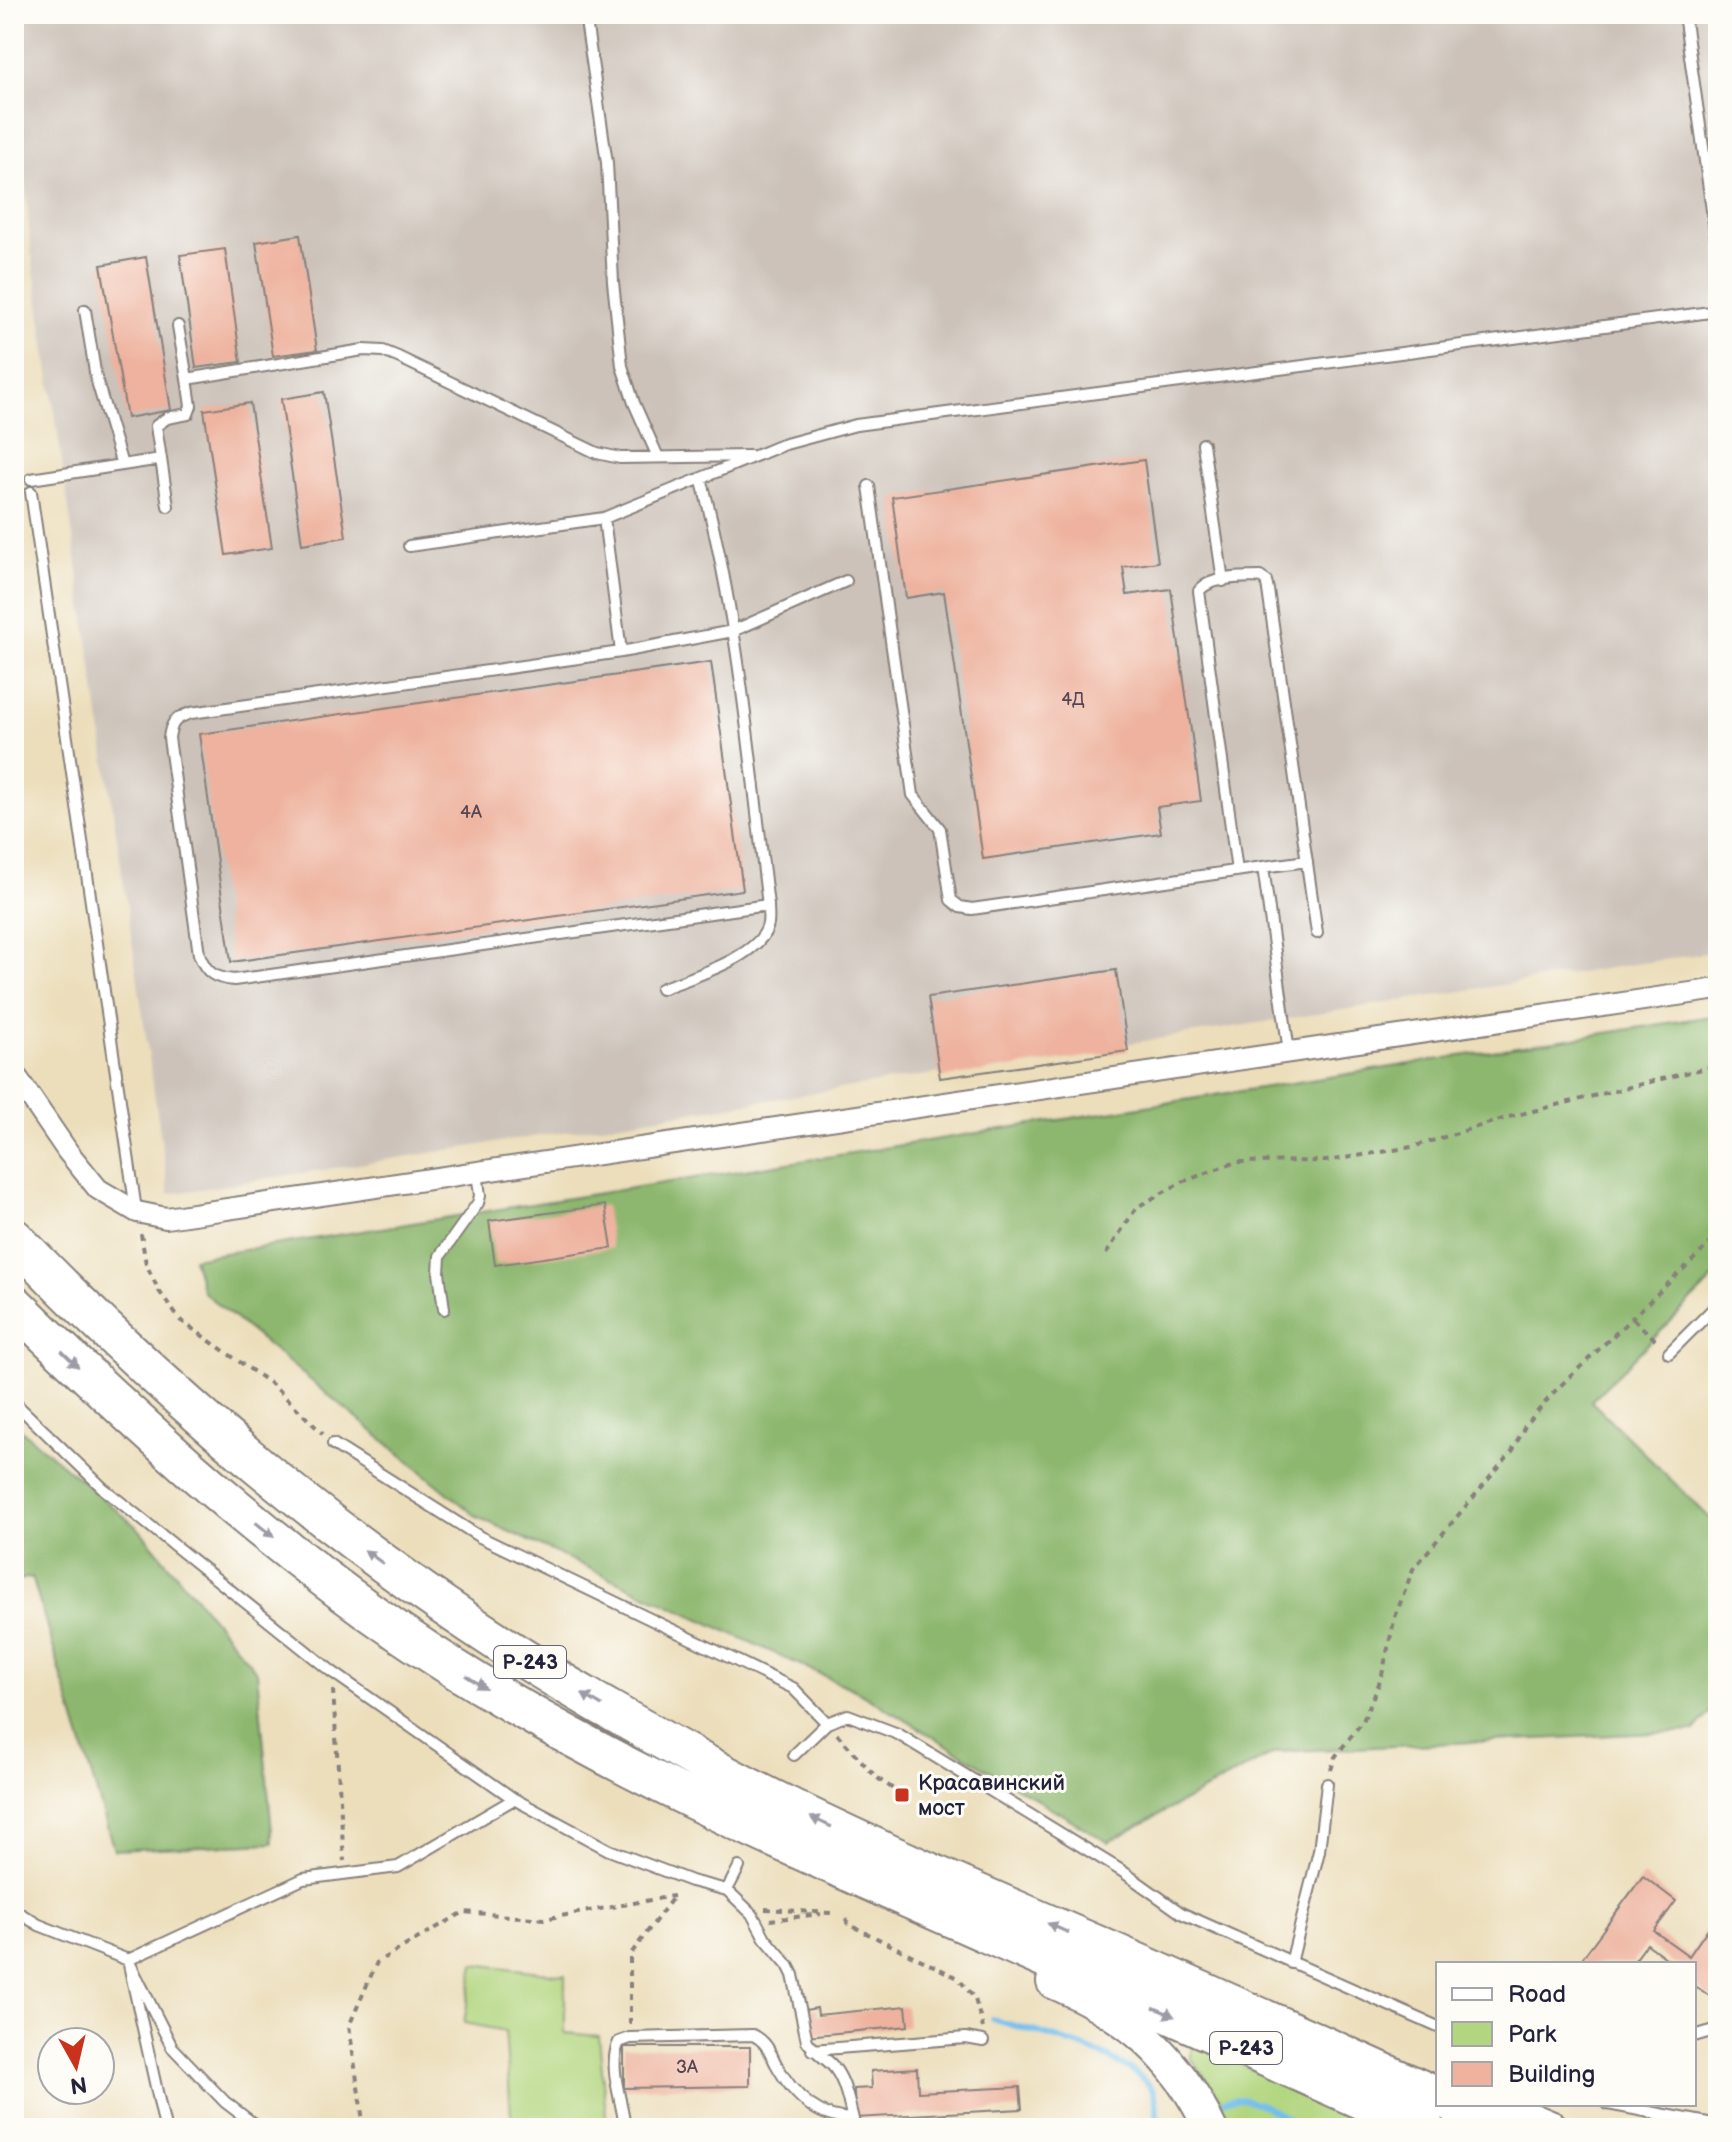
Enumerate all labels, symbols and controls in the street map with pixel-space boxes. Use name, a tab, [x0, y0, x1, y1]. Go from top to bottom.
house number: 4Д	[1061, 689, 1085, 710]
house number: 4А	[460, 802, 482, 823]
one-way arrow	[60, 1349, 79, 1367]
one-way arrow	[255, 1521, 275, 1538]
one-way arrow	[364, 1550, 385, 1565]
road number: Р-243	[494, 1646, 566, 1678]
one-way arrow	[465, 1674, 487, 1688]
one-way arrow	[581, 1693, 603, 1707]
place label: Красавинский мост	[918, 1770, 1065, 1822]
marker: Красавинский мост	[893, 1786, 911, 1804]
one-way arrow	[809, 1815, 832, 1829]
one-way arrow	[1046, 1922, 1070, 1935]
legend	[1436, 1962, 1696, 2106]
text: Road	[1508, 1980, 1566, 2009]
one-way arrow	[1152, 2005, 1176, 2018]
text: Park	[1508, 2020, 1556, 2049]
north arrow	[36, 2026, 116, 2106]
road number: Р-243	[1210, 2032, 1282, 2064]
house number: 3А	[676, 2057, 698, 2078]
text: Building	[1508, 2060, 1595, 2089]
text: N	[69, 2070, 89, 2099]

